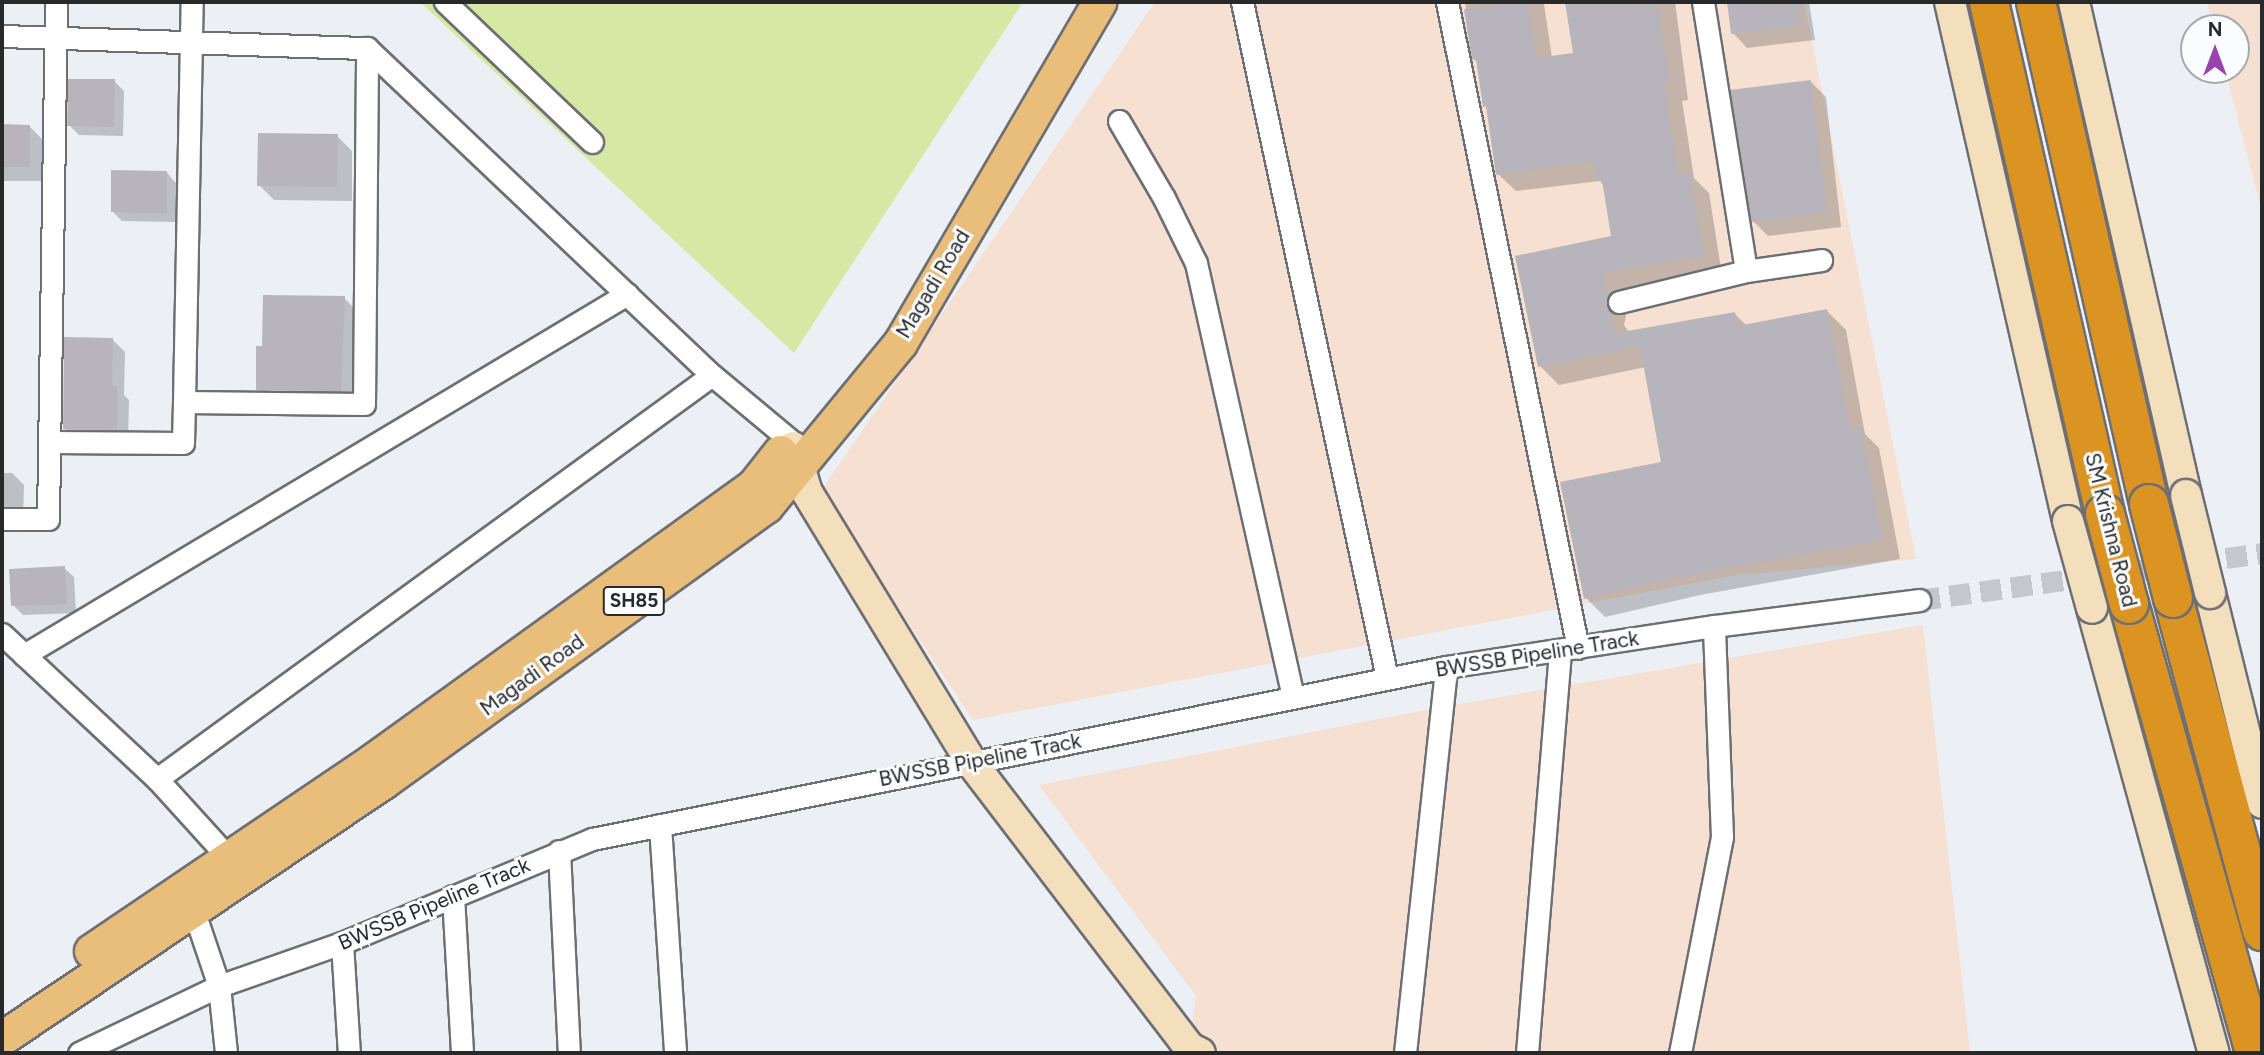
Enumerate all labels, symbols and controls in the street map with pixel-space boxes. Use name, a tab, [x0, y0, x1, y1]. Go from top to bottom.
north arrow	[2180, 14, 2250, 84]
text: N	[2208, 18, 2222, 41]
street label: Magadi Road	[891, 225, 975, 343]
street label: SM Krishna Road	[2080, 450, 2142, 610]
road number: SH85	[602, 586, 666, 616]
street label: BWSSB Pipeline Track	[1434, 625, 1640, 683]
street label: Magadi Road	[475, 629, 589, 721]
street label: BWSSB Pipeline Track	[877, 728, 1083, 792]
street label: BWSSB Pipeline Track	[334, 852, 534, 956]

